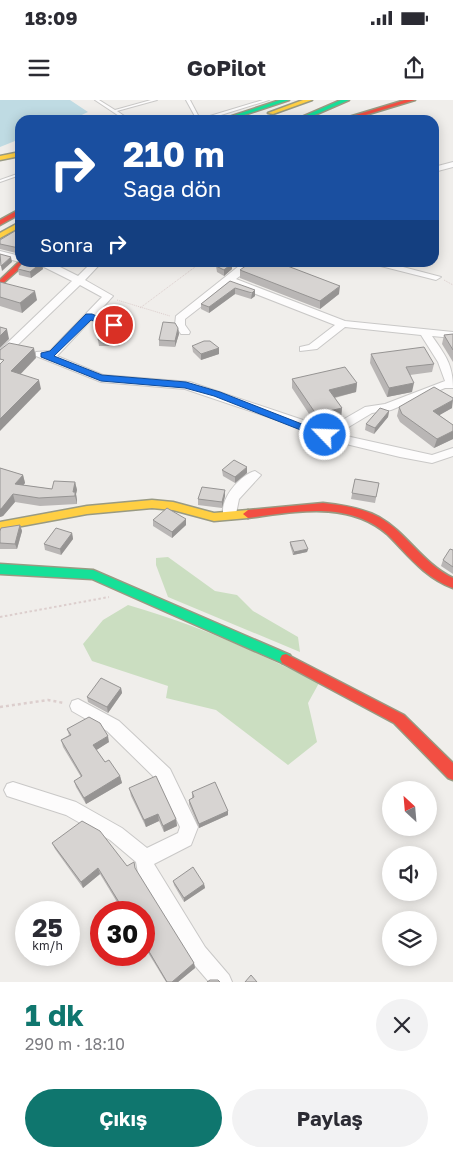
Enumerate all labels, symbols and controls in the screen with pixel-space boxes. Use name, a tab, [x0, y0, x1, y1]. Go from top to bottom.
text: 18:09	[25, 6, 77, 29]
icon: menu	[25, 54, 53, 82]
text: GoPilot	[187, 54, 266, 81]
icon: share	[400, 54, 428, 82]
text: 210 m	[123, 133, 225, 175]
icon: right	[40, 135, 105, 200]
text: Sağa dön	[123, 175, 221, 202]
icon: right	[103, 230, 131, 258]
text: Sonra	[40, 233, 93, 256]
pin	[93, 304, 135, 346]
icon: arrive	[100, 311, 128, 339]
position arrow	[298, 408, 350, 460]
north arrow	[382, 781, 438, 836]
map controls	[382, 781, 437, 966]
button: sound	[382, 846, 437, 901]
speed limit sign: 30	[90, 901, 155, 966]
button: layers	[382, 911, 437, 966]
text: 25	[32, 912, 63, 943]
text: km/h	[32, 938, 63, 953]
text: 1 dk	[25, 997, 84, 1033]
button: close	[376, 999, 428, 1051]
text: 290 m · 18:10	[25, 1034, 125, 1054]
button: Çıkış	[25, 1089, 222, 1147]
button: Paylaş	[232, 1089, 428, 1147]

